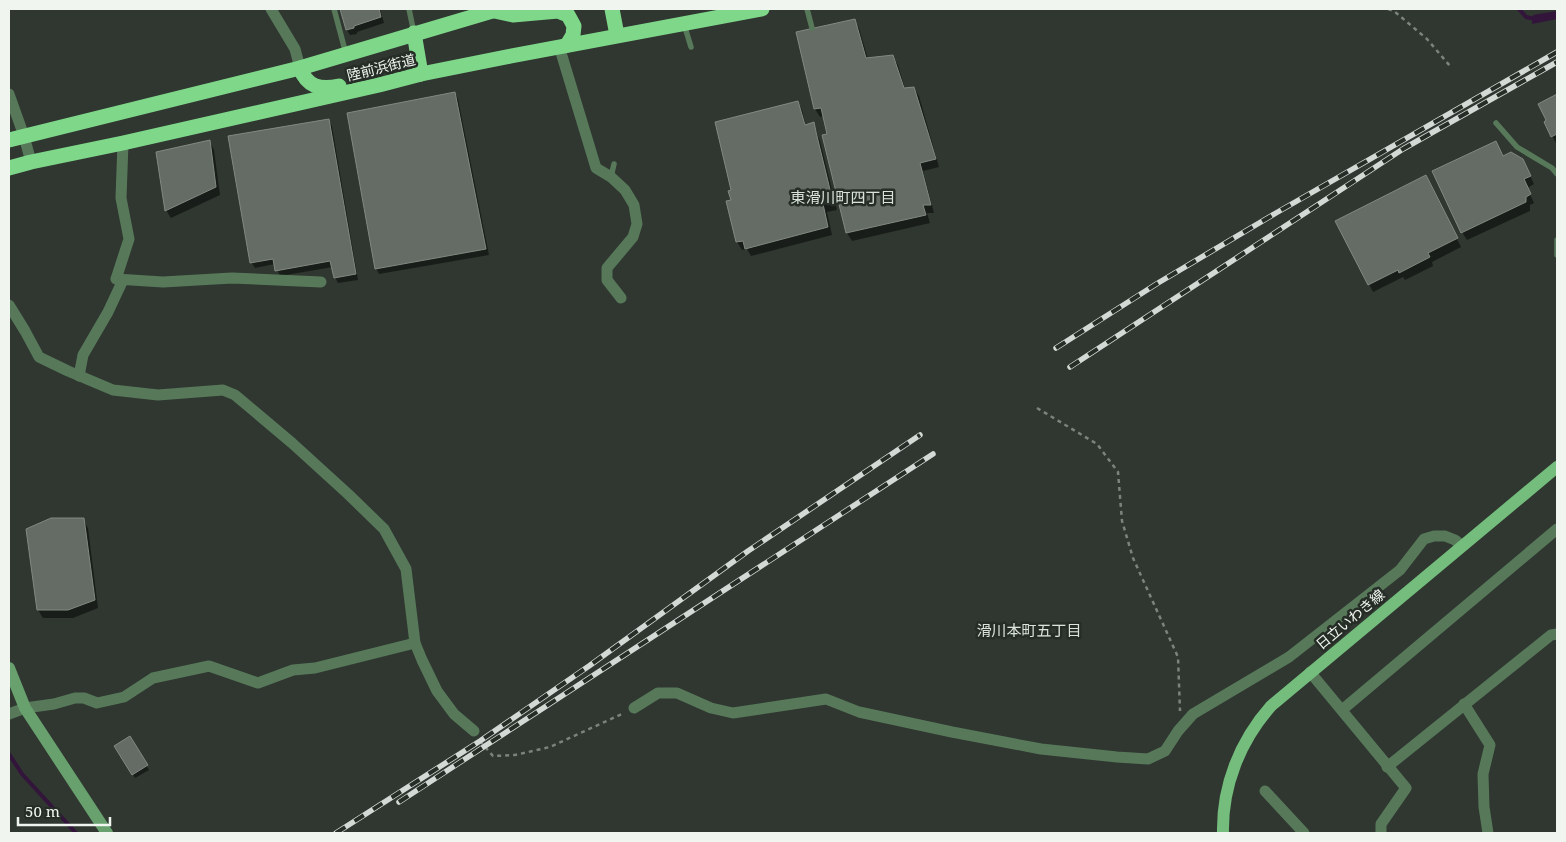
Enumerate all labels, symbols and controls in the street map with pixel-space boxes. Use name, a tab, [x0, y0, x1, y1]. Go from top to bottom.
street label: 陸前浜街道	[345, 49, 417, 85]
district label: 東滑川町四丁目	[790, 187, 896, 207]
street label: 日立いわき線	[1312, 585, 1388, 653]
district label: 滑川本町五丁目	[976, 620, 1082, 640]
scale bar	[18, 794, 110, 826]
text: 50 m	[25, 801, 60, 821]

